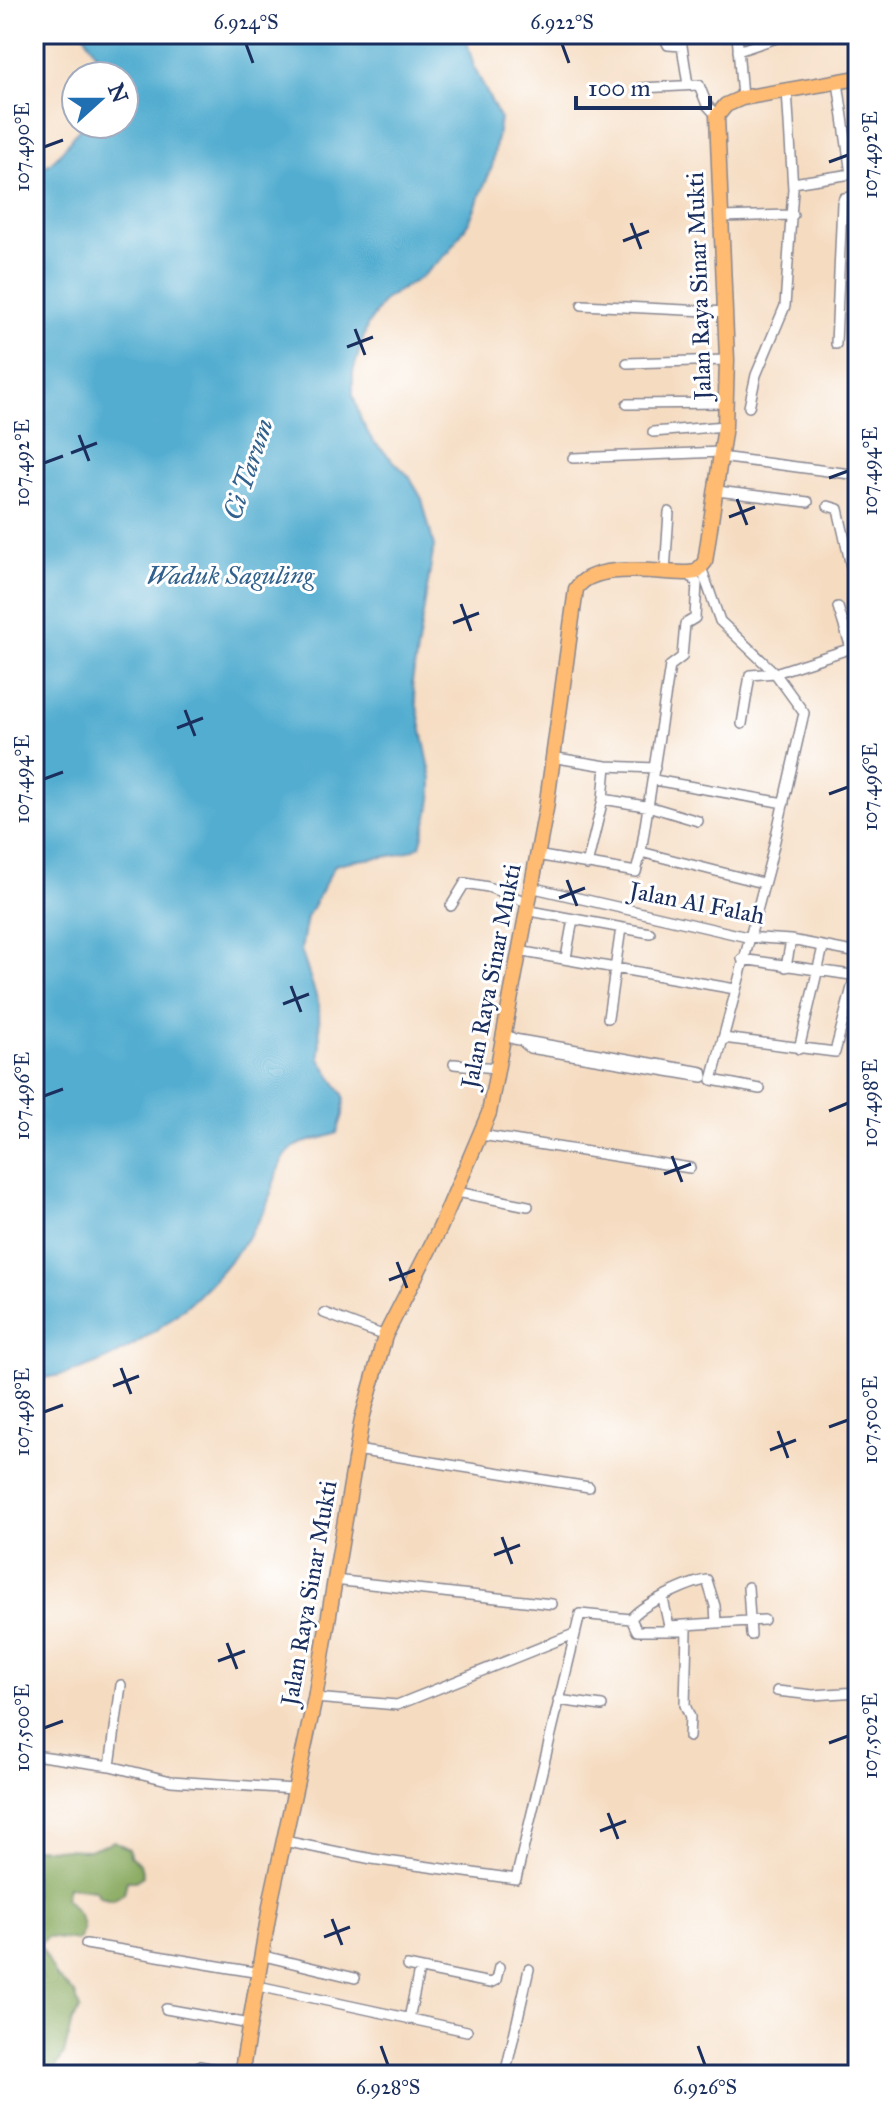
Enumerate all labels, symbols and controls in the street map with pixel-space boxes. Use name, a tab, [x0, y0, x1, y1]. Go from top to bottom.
text: 6.924°S	[214, 10, 278, 34]
text: 6.922°S	[530, 10, 594, 34]
north arrow	[60, 60, 140, 140]
scale bar	[576, 60, 710, 110]
text: 100 m	[588, 73, 651, 103]
text: N	[102, 79, 134, 107]
text: 107.490°E	[10, 102, 34, 192]
text: 107.492°E	[858, 111, 882, 199]
street label: Jalan Raya Sinar Mukti	[680, 171, 718, 404]
water label: Ci Tarum	[216, 414, 280, 524]
text: 107.492°E	[10, 419, 34, 507]
text: 107.494°E	[858, 427, 882, 515]
water label: Waduk Saguling	[146, 559, 316, 591]
text: 107.494°E	[10, 735, 34, 823]
text: 107.496°E	[858, 743, 882, 831]
street label: Jalan Raya Sinar Mukti	[454, 861, 528, 1094]
street label: Jalan Al Falah	[624, 875, 767, 931]
text: 107.496°E	[10, 1052, 34, 1140]
text: 107.498°E	[858, 1059, 882, 1147]
text: 107.498°E	[10, 1368, 34, 1456]
text: 107.500°E	[858, 1376, 882, 1464]
street label: Jalan Raya Sinar Mukti	[274, 1478, 344, 1711]
text: 107.500°E	[10, 1684, 34, 1772]
text: 107.502°E	[858, 1693, 882, 1779]
text: 6.928°S	[356, 2075, 420, 2099]
text: 6.926°S	[673, 2075, 737, 2099]

